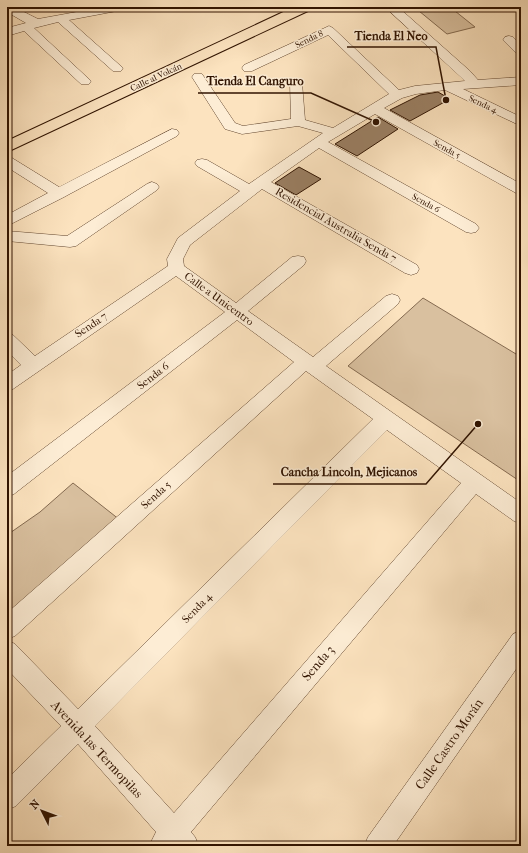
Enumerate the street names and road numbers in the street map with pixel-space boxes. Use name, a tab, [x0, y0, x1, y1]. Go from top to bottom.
street label: Senda 8	[293, 28, 325, 50]
street label: Calle al Volcán	[129, 60, 184, 93]
street label: Senda 4	[467, 93, 500, 115]
street label: Senda 5	[432, 138, 462, 160]
street label: Residencial Australia Senda 7	[273, 185, 399, 265]
street label: Senda 6	[410, 191, 442, 215]
street label: Calle a Unicentro	[182, 269, 257, 329]
street label: Senda 7	[72, 309, 110, 341]
street label: Senda 6	[134, 360, 172, 392]
street label: Senda 5	[138, 478, 174, 512]
street label: Senda 4	[179, 590, 215, 626]
street label: Senda 3	[299, 642, 337, 684]
street label: Calle Castro Morán	[412, 695, 486, 792]
street label: Avenida las Termopilas	[47, 697, 146, 801]

